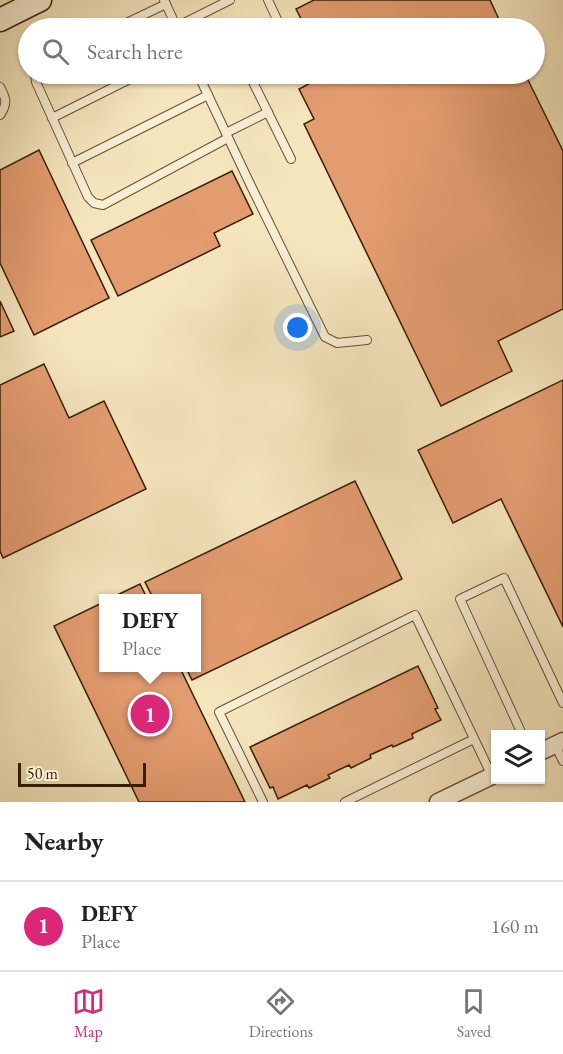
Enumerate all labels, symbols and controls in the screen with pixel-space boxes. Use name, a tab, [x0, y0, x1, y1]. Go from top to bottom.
search box	[18, 18, 545, 84]
icon: search	[39, 35, 72, 68]
text: Search here	[87, 37, 182, 66]
your location	[283, 313, 312, 342]
popup	[99, 594, 201, 672]
text: DEFY	[122, 606, 178, 635]
text: Place	[122, 635, 161, 661]
pin: 1	[130, 692, 170, 736]
map controls	[491, 730, 545, 784]
button: layers	[491, 730, 545, 784]
scale bar	[18, 760, 146, 788]
text: 50 m	[27, 763, 58, 784]
text: Nearby	[24, 824, 104, 858]
text: DEFY	[81, 899, 137, 928]
text: 1	[38, 913, 49, 939]
text: 160 m	[491, 913, 539, 939]
text: Place	[81, 928, 120, 954]
tab: Map	[72, 985, 105, 1042]
tab: Directions	[249, 985, 313, 1042]
tab: Saved	[457, 985, 491, 1042]

